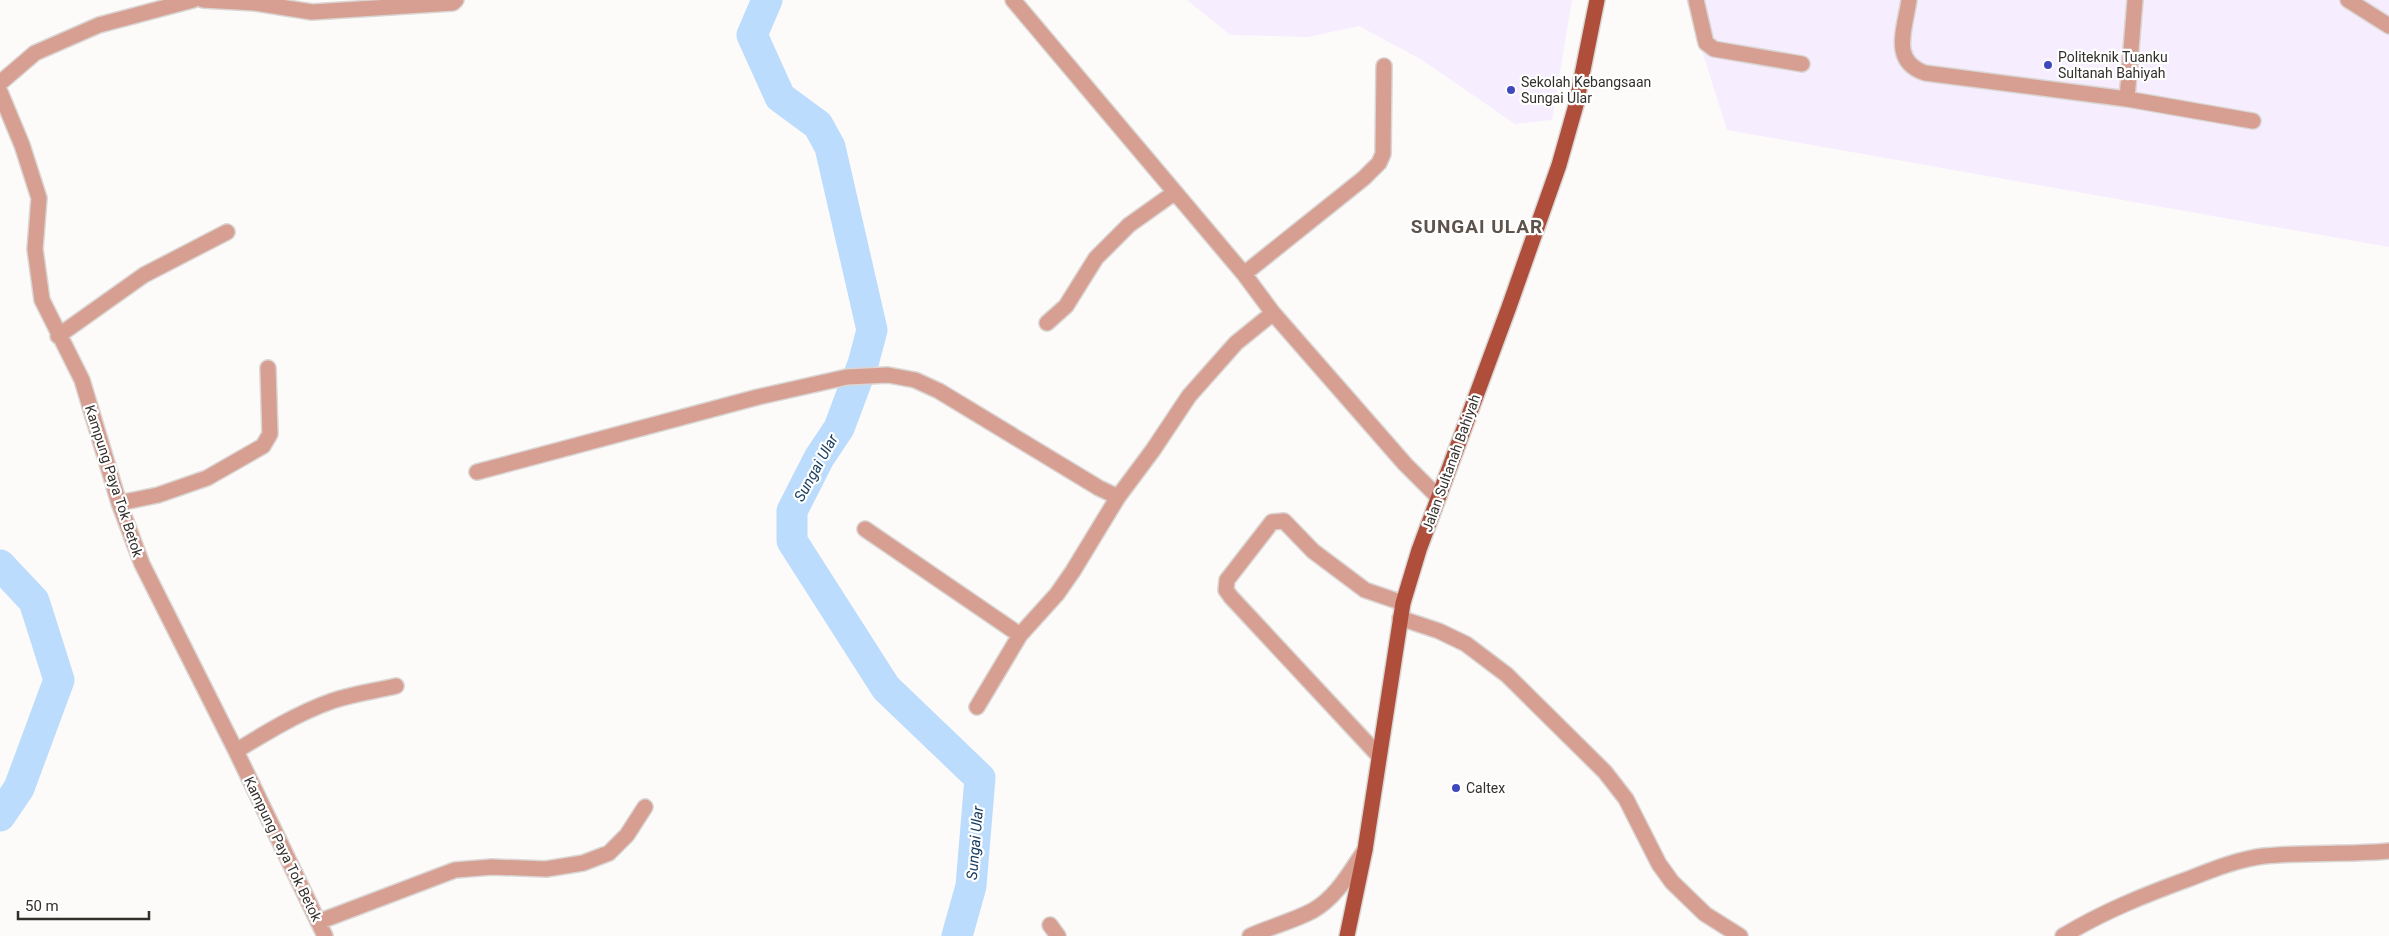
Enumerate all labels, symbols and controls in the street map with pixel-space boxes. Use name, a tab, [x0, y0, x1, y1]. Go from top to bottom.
place label: Politeknik Tuanku Sultanah Bahiyah	[2058, 49, 2168, 81]
marker: Politeknik Tuanku Sultanah Bahiyah	[2042, 59, 2054, 71]
place label: Sekolah Kebangsaan Sungai Ular	[1521, 74, 1651, 106]
marker: Sekolah Kebangsaan Sungai Ular	[1505, 84, 1517, 96]
district label: SUNGAI ULAR	[1411, 215, 1543, 238]
street label: Jalan Sultanah Bahiyah	[1419, 392, 1483, 534]
street label: Kampung Paya Tok Betok	[82, 403, 146, 560]
water label: Sungai Ular	[790, 430, 842, 505]
street label: Kampung Paya Tok Betok	[241, 774, 325, 925]
place label: Caltex	[1466, 780, 1505, 796]
marker: Caltex	[1450, 782, 1462, 794]
water label: Sungai Ular	[963, 804, 987, 881]
scale bar	[18, 888, 149, 920]
text: 50 m	[25, 897, 59, 915]

